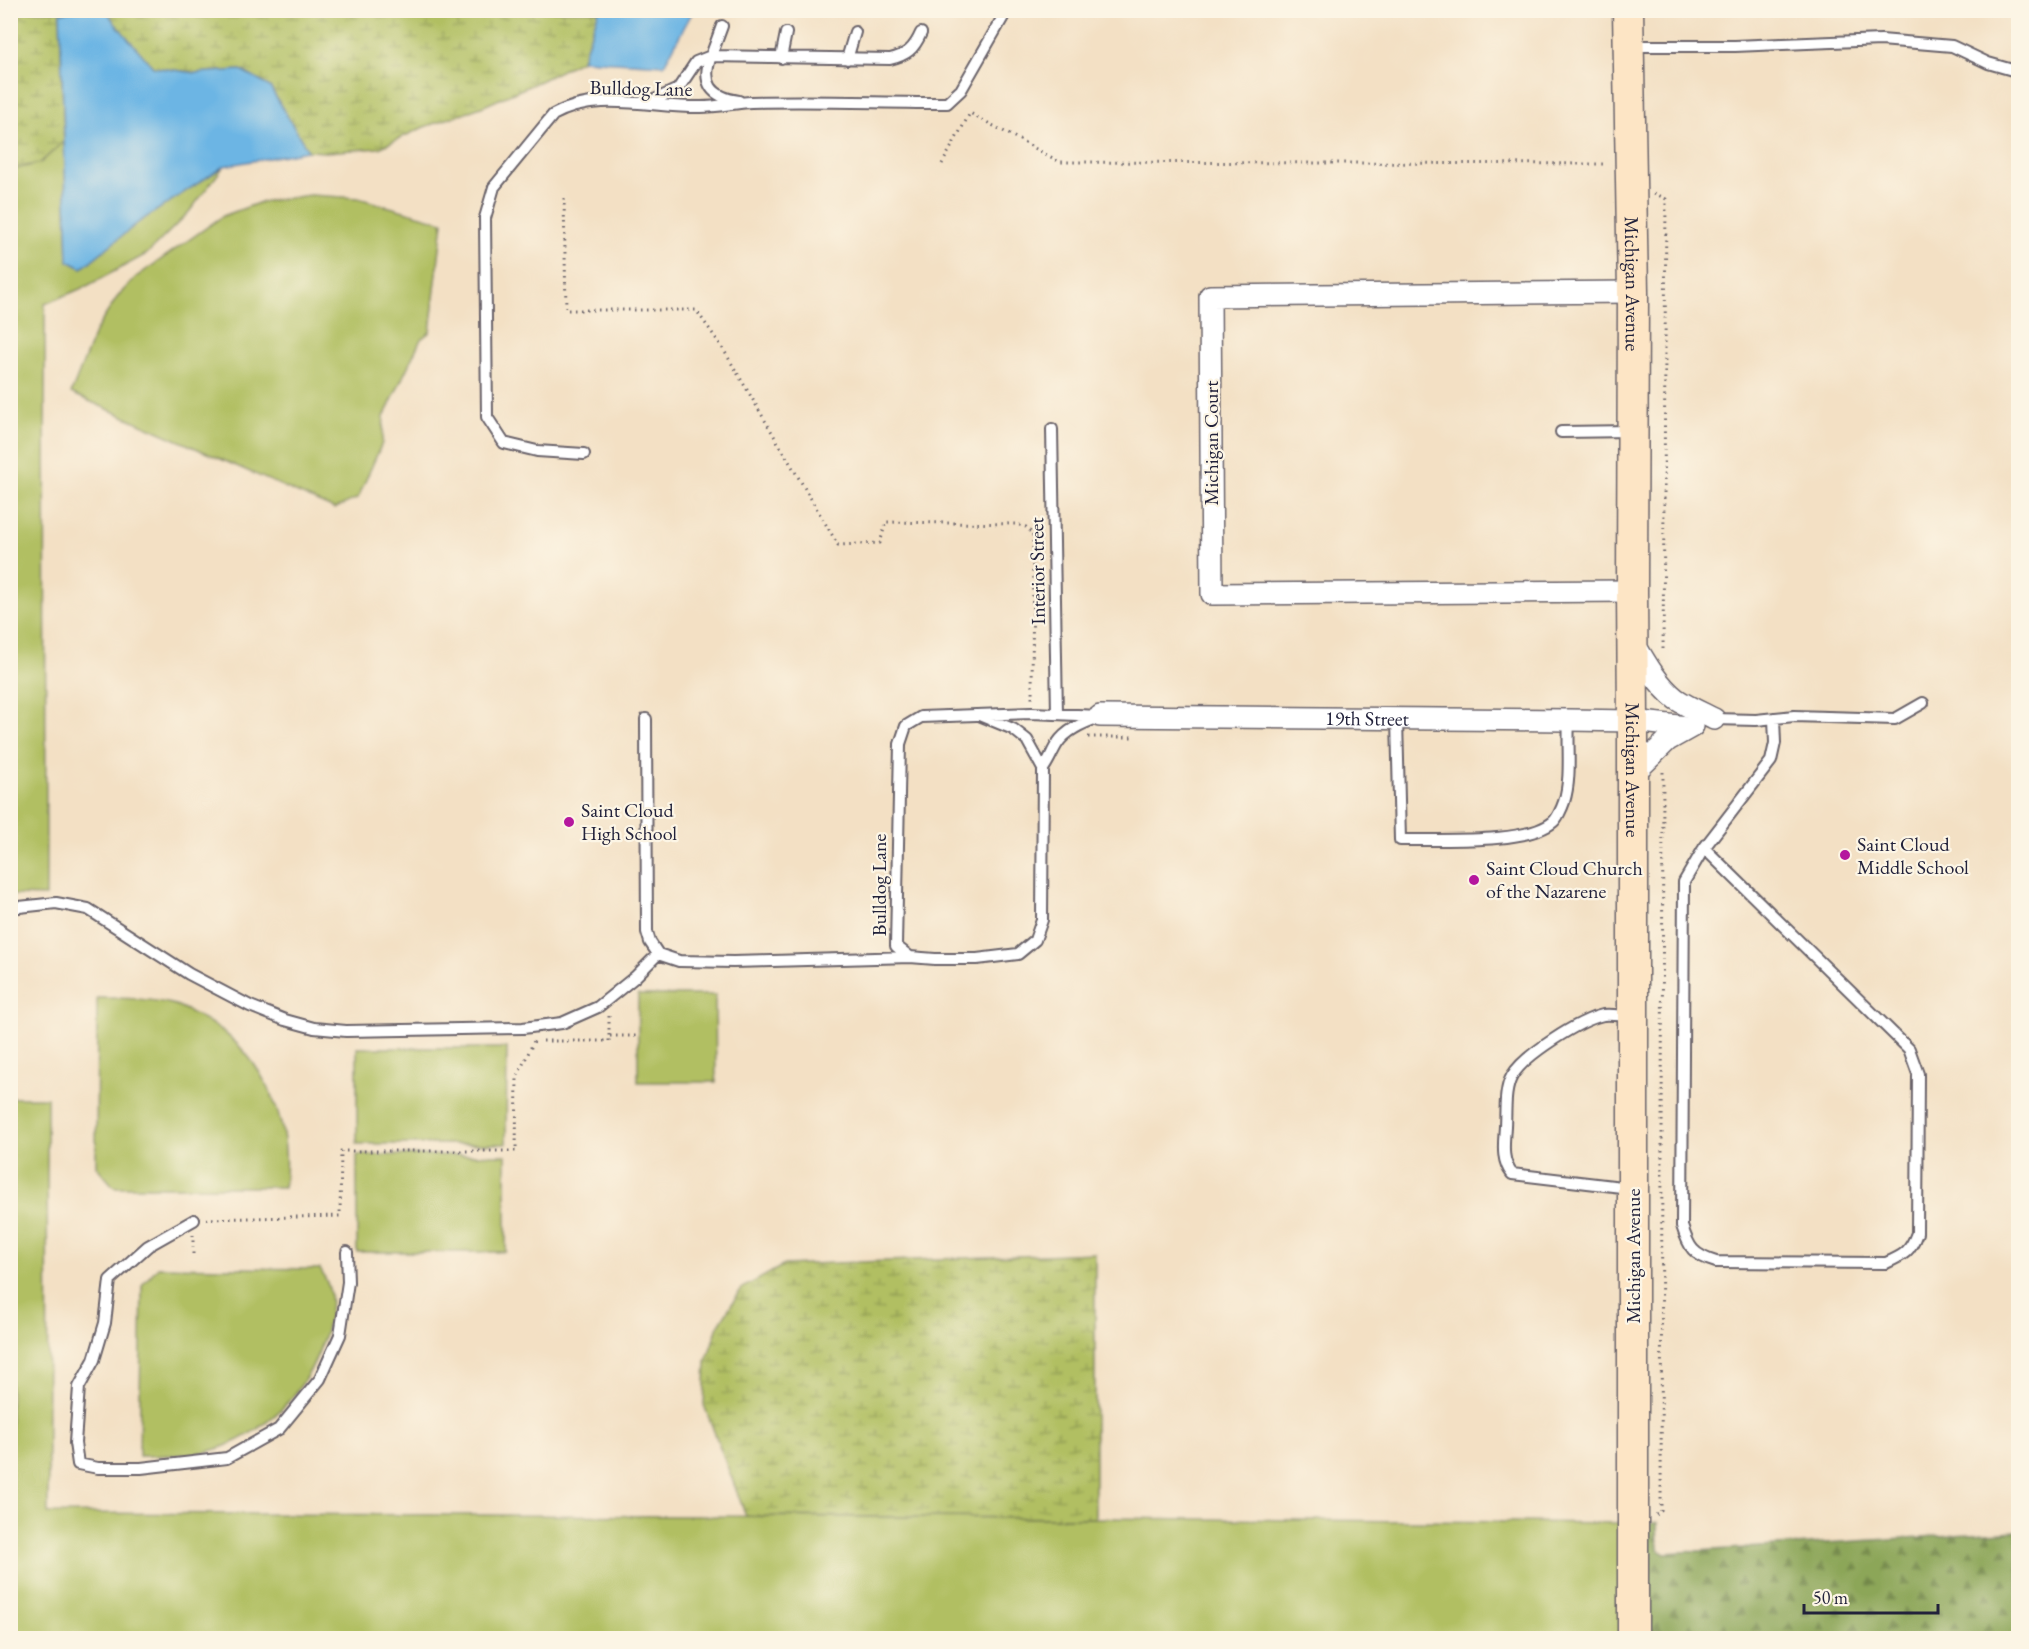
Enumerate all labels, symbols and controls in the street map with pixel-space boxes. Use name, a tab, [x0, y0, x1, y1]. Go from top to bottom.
street label: Bulldog Lane	[589, 74, 693, 102]
street label: Michigan Avenue	[1619, 216, 1646, 352]
street label: Michigan Court	[1198, 380, 1224, 506]
street label: Interior Street	[1023, 516, 1051, 625]
street label: Michigan Avenue	[1620, 702, 1646, 838]
street label: 19th Street	[1325, 705, 1410, 732]
place label: Saint Cloud High School	[581, 797, 677, 846]
marker: Saint Cloud High School	[562, 815, 576, 829]
place label: Saint Cloud Middle School	[1857, 831, 1969, 880]
street label: Bulldog Lane	[866, 833, 892, 936]
marker: Saint Cloud Middle School	[1838, 848, 1852, 862]
place label: Saint Cloud Church of the Nazarene	[1486, 855, 1643, 904]
marker: Saint Cloud Church of the Nazarene	[1467, 873, 1481, 887]
street label: Michigan Avenue	[1620, 1188, 1646, 1323]
scale bar	[1804, 1577, 1938, 1615]
text: 50 m	[1813, 1586, 1848, 1609]

